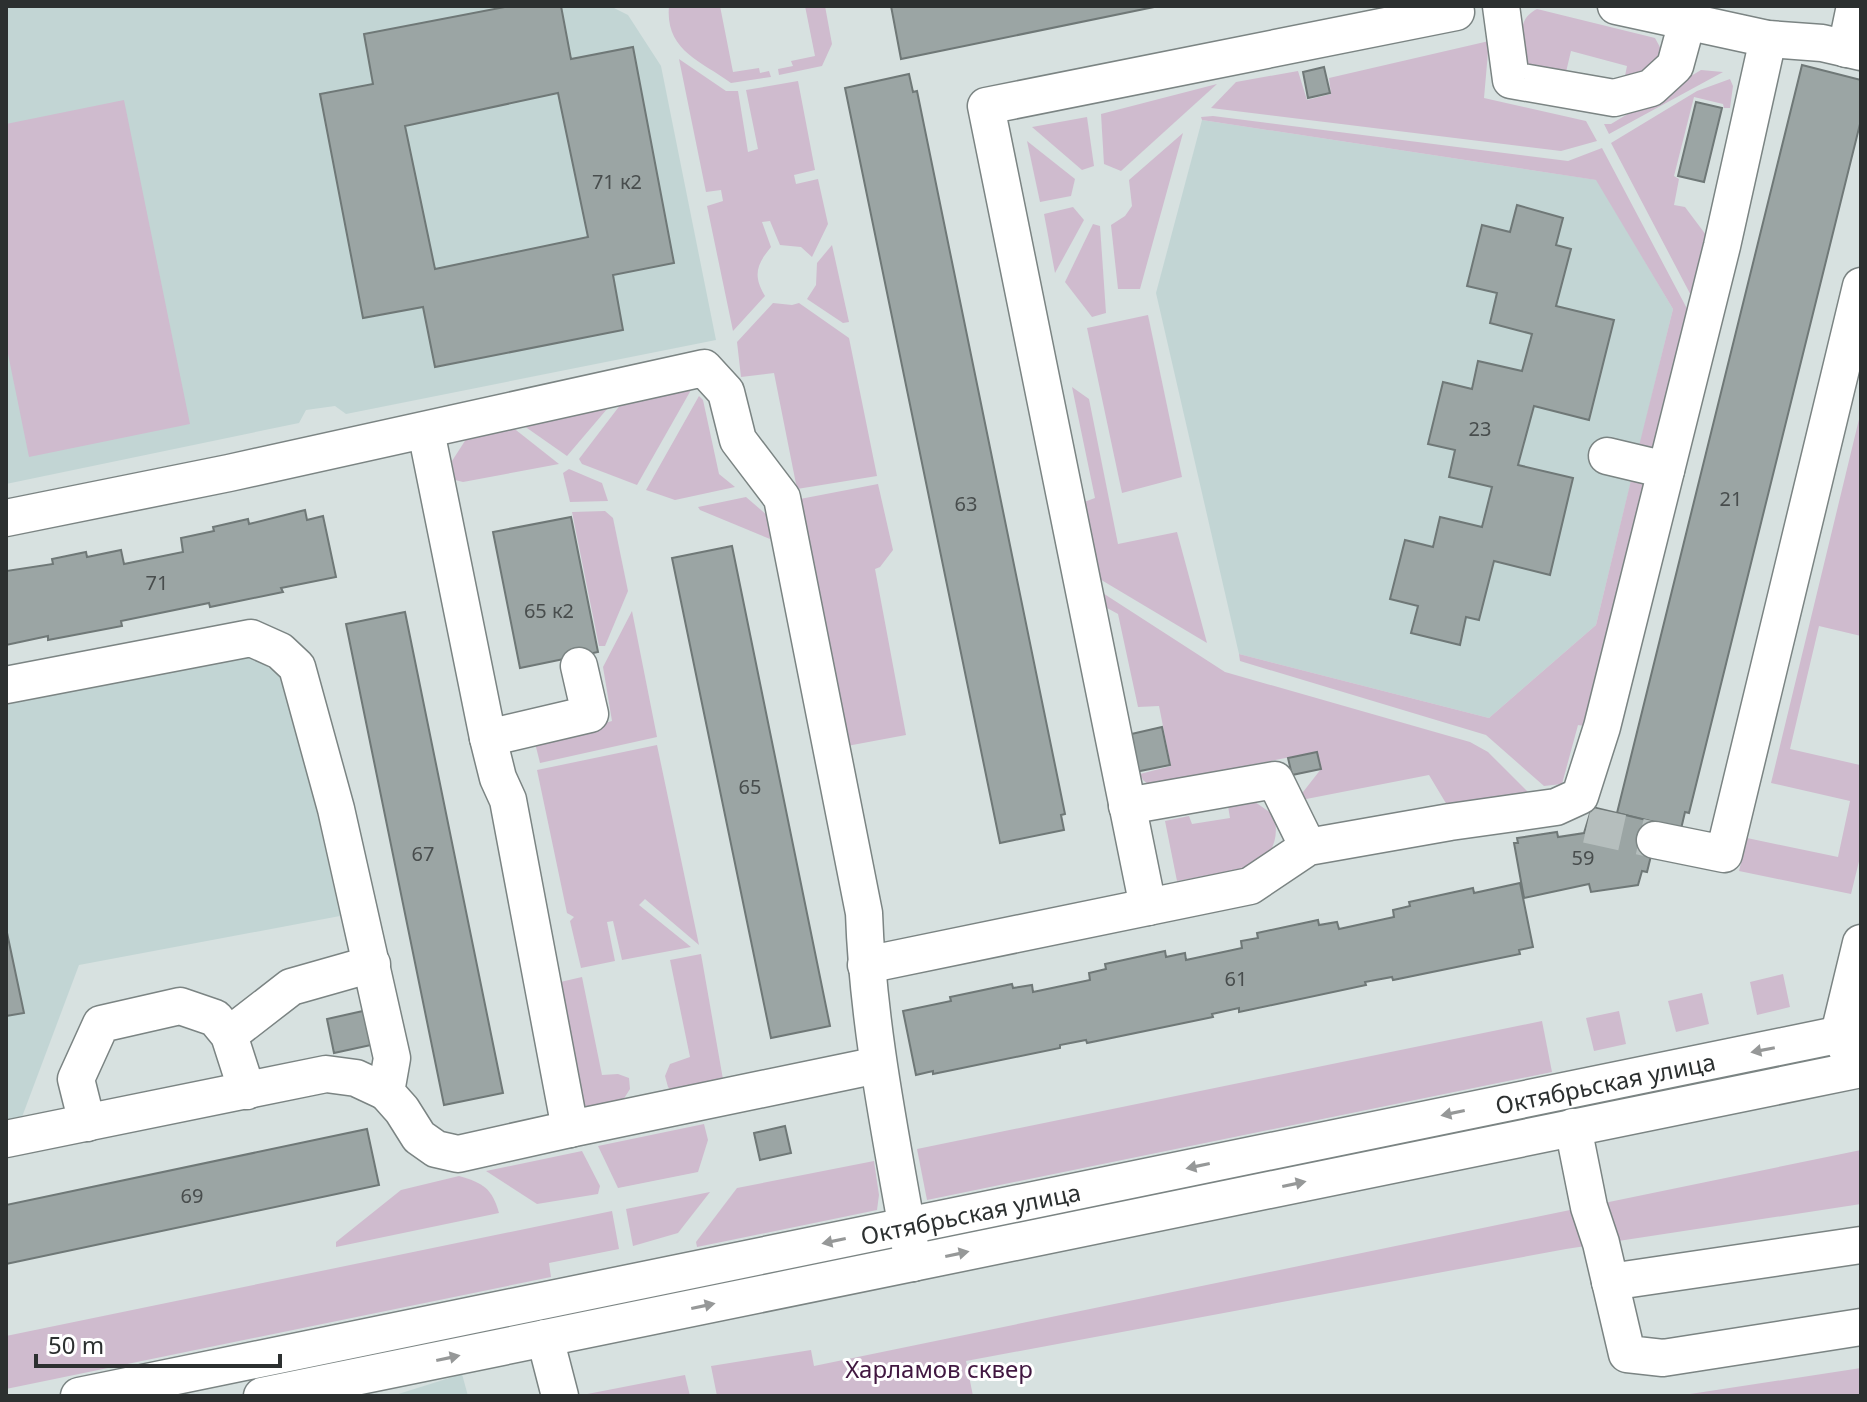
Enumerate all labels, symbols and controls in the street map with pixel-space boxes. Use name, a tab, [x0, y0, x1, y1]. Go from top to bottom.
house number: 71 к2	[592, 168, 642, 195]
house number: 23	[1469, 415, 1491, 442]
house number: 21	[1720, 485, 1742, 512]
house number: 63	[955, 490, 977, 517]
house number: 71	[146, 569, 168, 596]
house number: 65 к2	[524, 597, 574, 624]
house number: 65	[739, 773, 761, 800]
house number: 67	[412, 840, 434, 867]
house number: 59	[1572, 844, 1594, 871]
house number: 61	[1225, 965, 1247, 992]
street label: Октябрьская улица	[1492, 1044, 1718, 1121]
one-way arrow	[1750, 1044, 1775, 1057]
one-way arrow	[1440, 1108, 1465, 1120]
one-way arrow	[1186, 1160, 1211, 1173]
street label: Октябрьская улица	[857, 1174, 1083, 1252]
one-way arrow	[1282, 1178, 1307, 1190]
house number: 69	[181, 1182, 203, 1209]
one-way arrow	[822, 1235, 847, 1248]
one-way arrow	[945, 1247, 970, 1259]
one-way arrow	[691, 1299, 716, 1312]
scale bar	[36, 1318, 280, 1368]
text: 50 m	[48, 1328, 104, 1361]
one-way arrow	[436, 1351, 461, 1364]
park label: Харламов сквер	[845, 1352, 1033, 1385]

